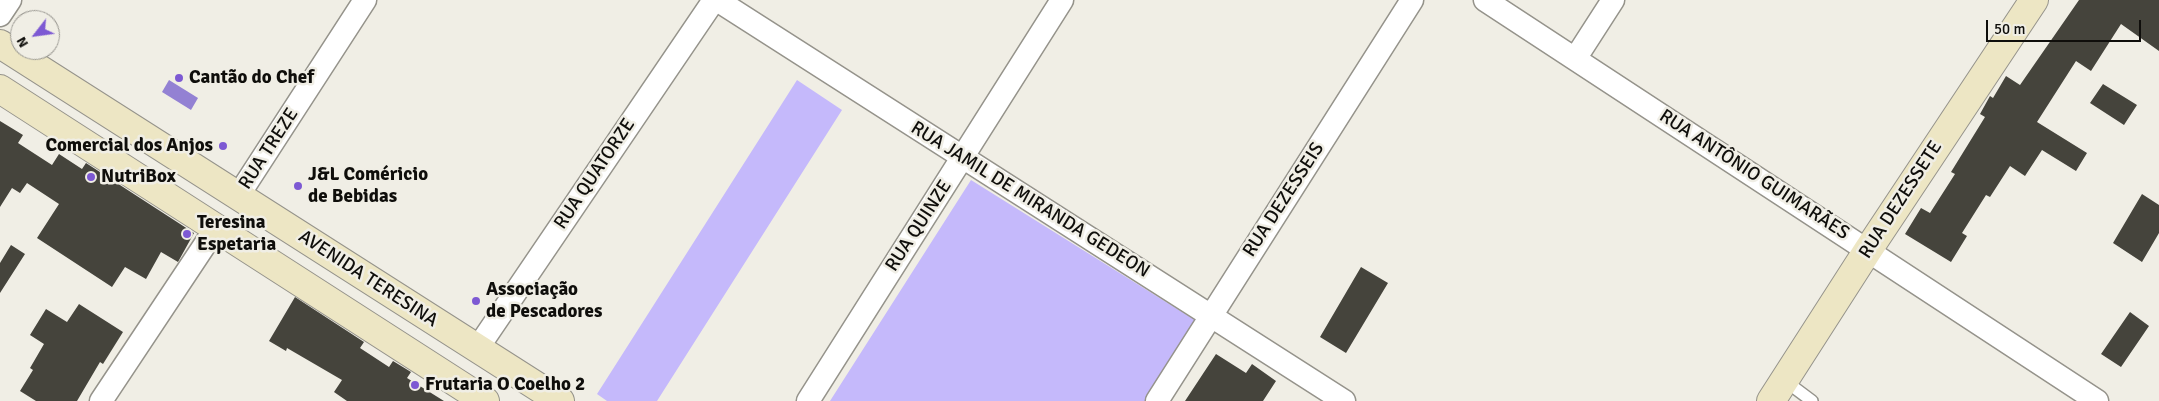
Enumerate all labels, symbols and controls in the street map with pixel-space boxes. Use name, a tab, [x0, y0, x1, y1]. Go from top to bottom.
north arrow	[10, 10, 60, 60]
scale bar	[1989, 10, 2144, 42]
text: 50 m	[1994, 20, 2025, 38]
text: N	[13, 34, 32, 51]
place label: Cantão do Chef	[189, 67, 314, 89]
marker: Cantão do Chef	[173, 72, 185, 84]
street label: RUA TREZE	[234, 104, 304, 194]
street label: RUA ANTÔNIO GUIMARÃES	[1655, 105, 1853, 245]
street label: RUA QUATORZE	[550, 114, 640, 234]
street label: RUA JAMIL DE MIRANDA GEDEON	[906, 117, 1154, 283]
place label: Comercial dos Anjos	[45, 135, 213, 157]
street label: RUA DEZESSETE	[1854, 137, 1948, 263]
street label: RUA DEZESSEIS	[1239, 139, 1329, 261]
marker: Comercial dos Anjos	[217, 140, 229, 152]
place label: J&L Coméricio de Bebidas	[308, 164, 428, 208]
place label: NutriBox	[101, 166, 176, 188]
marker: NutriBox	[85, 171, 97, 183]
street label: RUA QUINZE	[881, 176, 957, 276]
marker: J&L Coméricio de Bebidas	[292, 180, 304, 192]
place label: Teresina Espetaria	[197, 212, 276, 256]
street label: AVENIDA TERESINA	[294, 225, 442, 333]
marker: Teresina Espetaria	[181, 228, 193, 240]
place label: Associação de Pescadores	[486, 279, 602, 323]
marker: Associação de Pescadores	[470, 295, 482, 307]
place label: Frutaria O Coelho 2	[425, 374, 585, 396]
marker: Frutaria O Coelho 2	[409, 379, 421, 391]

